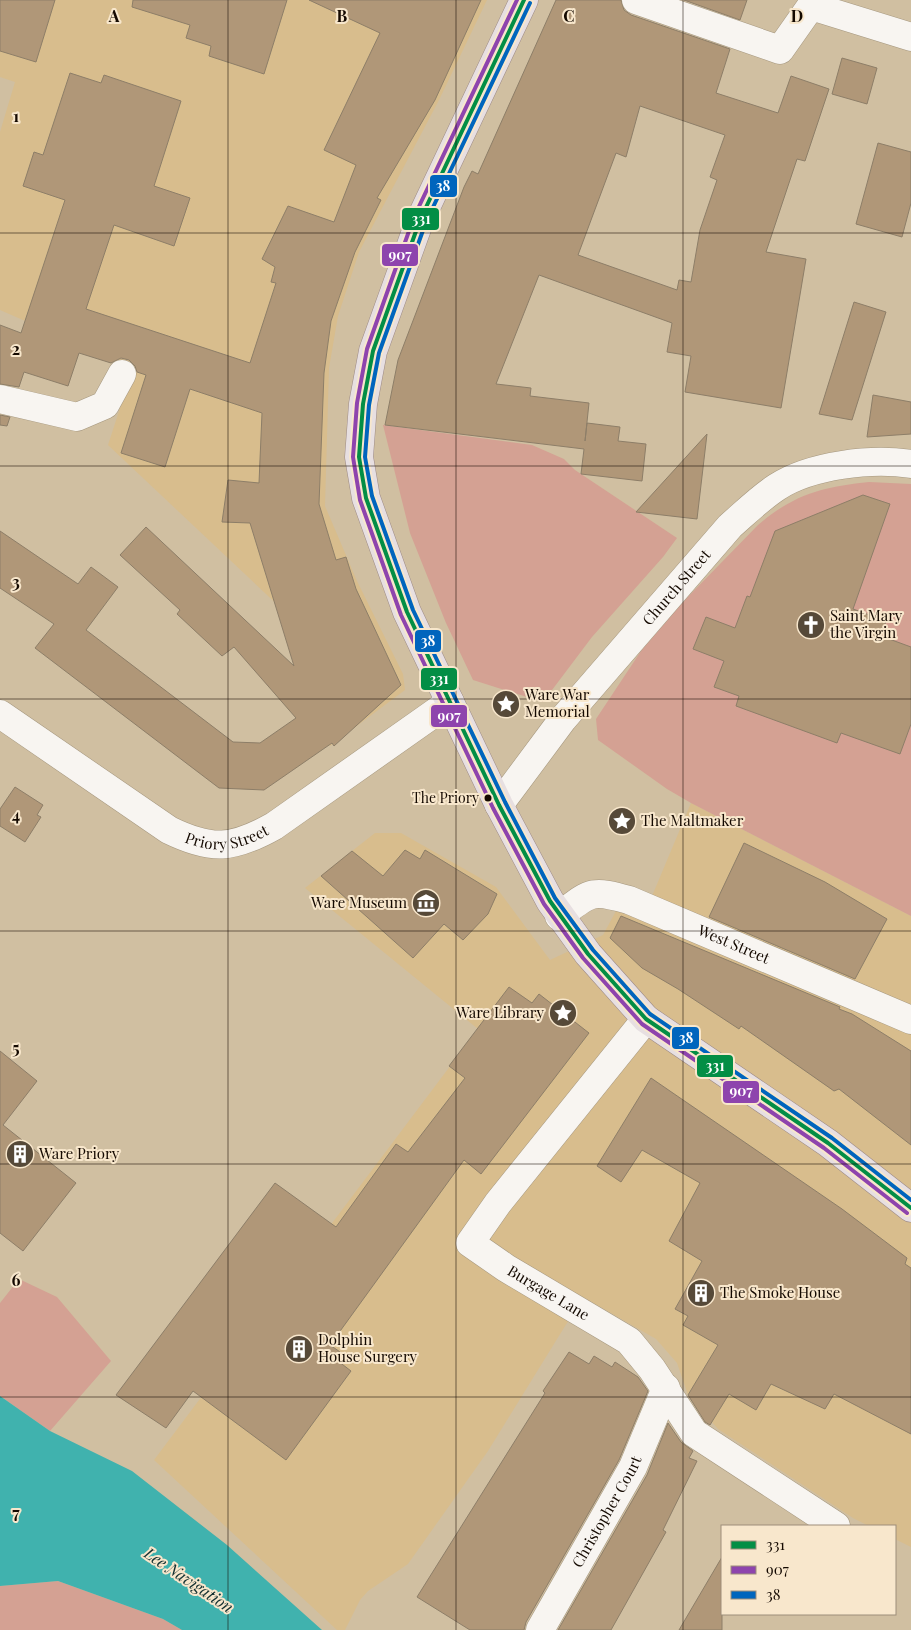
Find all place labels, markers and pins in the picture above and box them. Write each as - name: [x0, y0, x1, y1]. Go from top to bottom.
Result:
- place label: Saint Mary the Virgin: [830, 605, 903, 642]
- church icon: Saint Mary the Virgin: [796, 610, 826, 640]
- place label: Ware War Memorial: [524, 684, 590, 721]
- place icon: Ware War Memorial: [491, 689, 521, 719]
- place label: The Priory: [412, 788, 479, 807]
- marker: The Priory: [483, 793, 493, 803]
- place icon: The Maltmaker: [607, 806, 637, 836]
- place label: The Maltmaker: [641, 810, 744, 830]
- museum icon: Ware Museum: [411, 888, 441, 918]
- place label: Ware Museum: [310, 892, 408, 912]
- place icon: Ware Library: [548, 998, 578, 1028]
- place label: Ware Library: [455, 1002, 544, 1022]
- building icon: Ware Priory: [5, 1139, 35, 1169]
- place label: Ware Priory: [38, 1143, 120, 1163]
- building icon: The Smoke House: [686, 1278, 716, 1308]
- place label: The Smoke House: [720, 1282, 840, 1302]
- place label: Dolphin House Surgery: [318, 1329, 418, 1366]
- building icon: Dolphin House Surgery: [284, 1334, 314, 1364]

